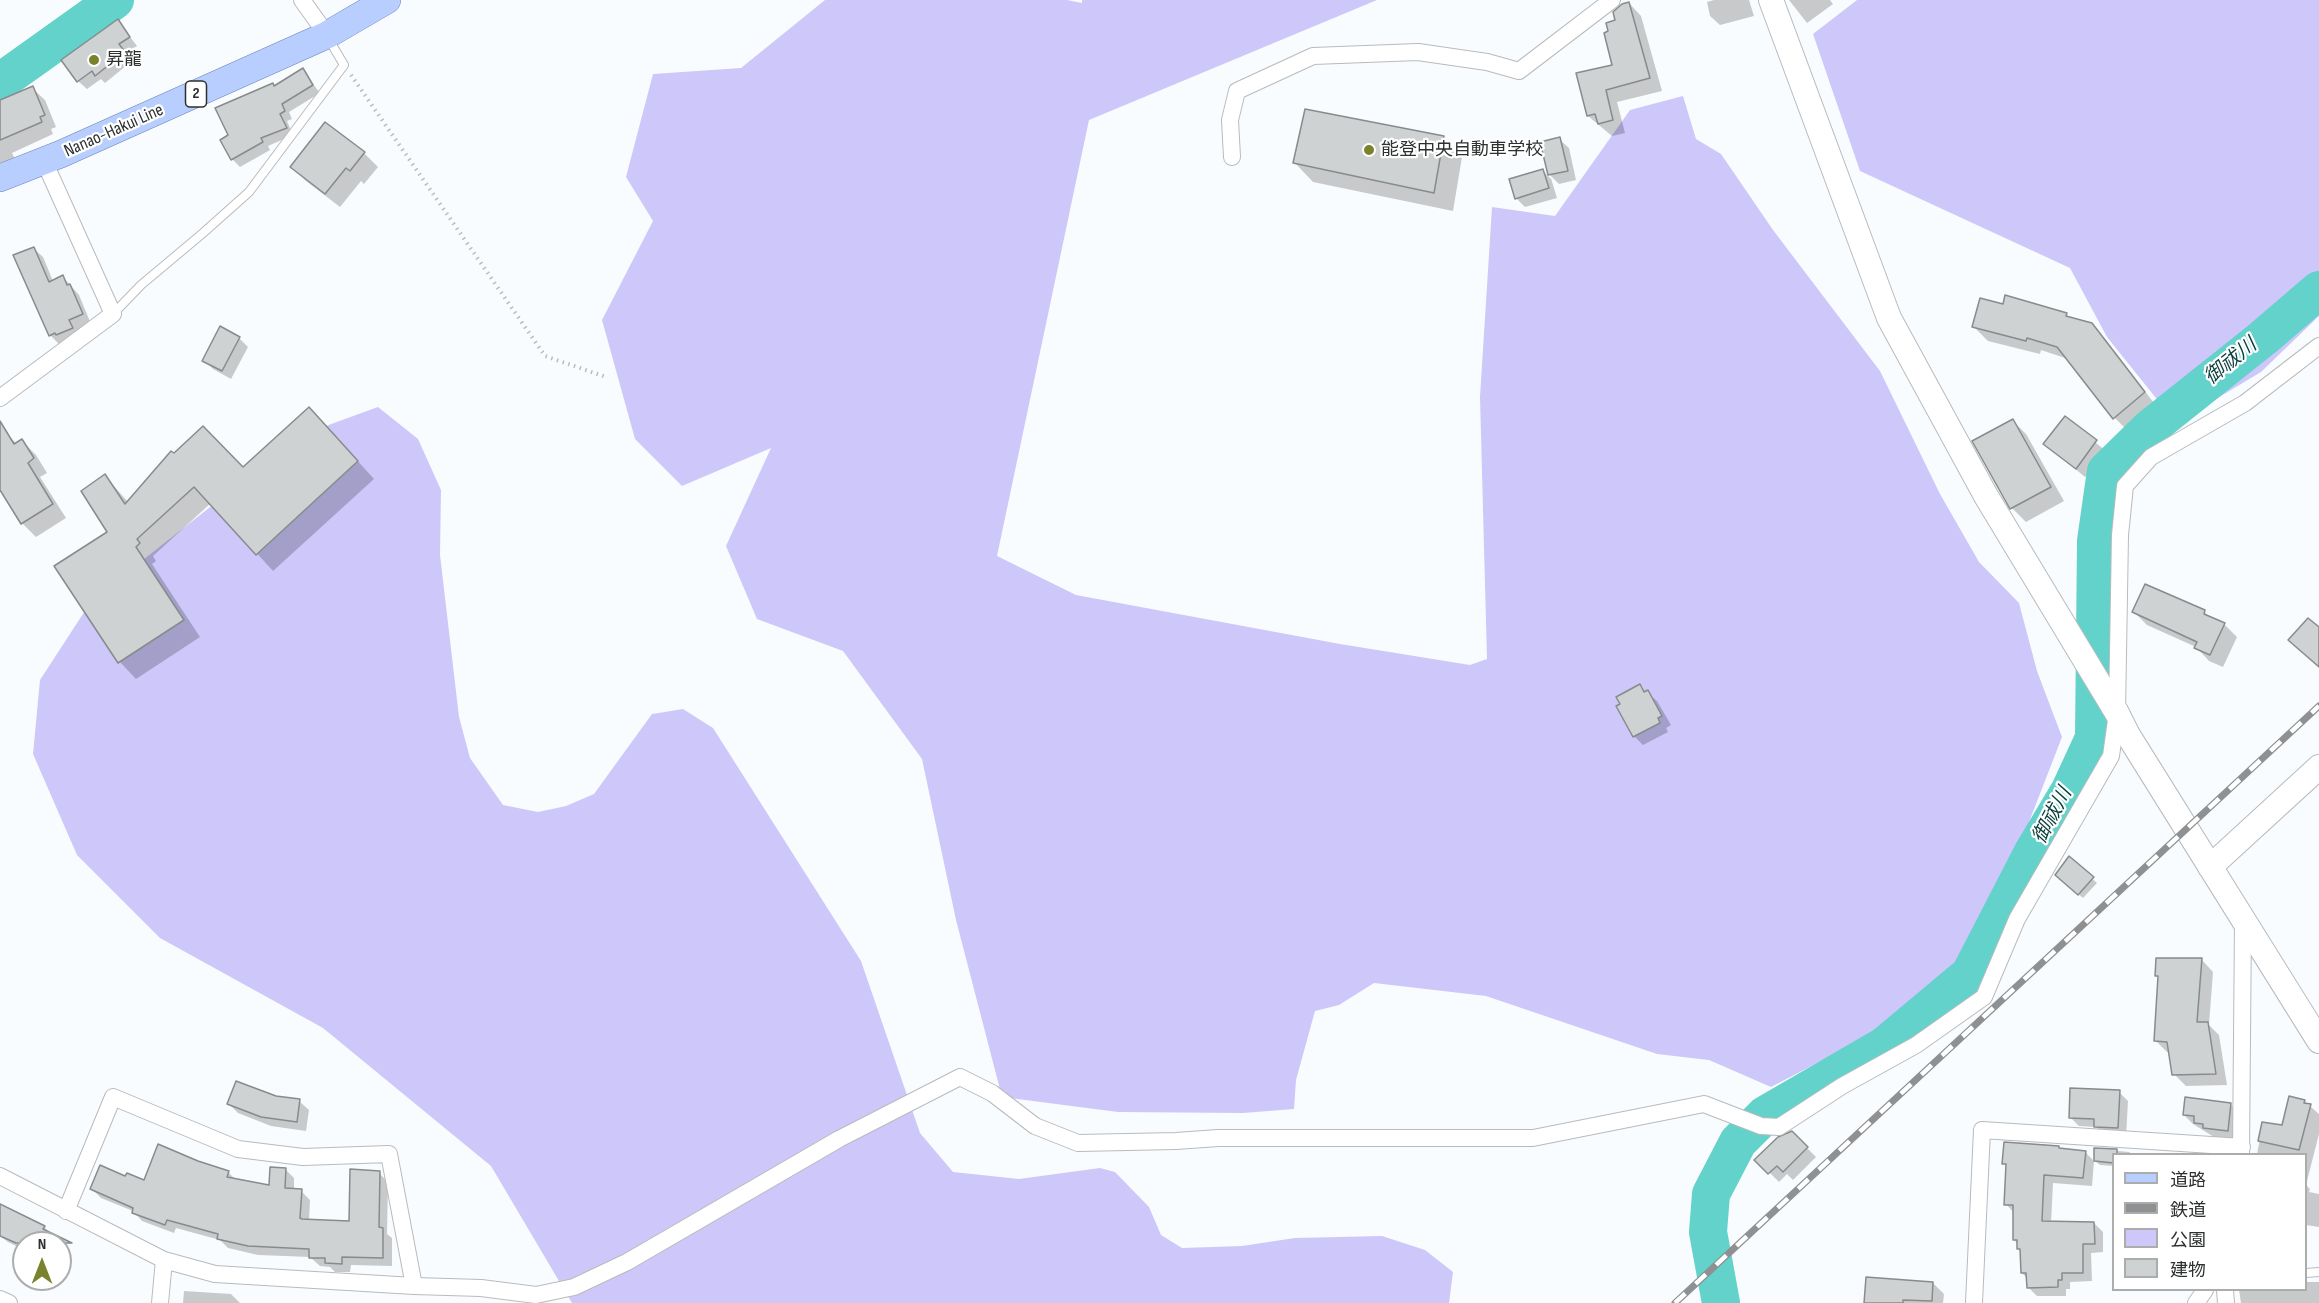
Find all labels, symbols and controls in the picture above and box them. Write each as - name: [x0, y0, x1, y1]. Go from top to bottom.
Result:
- place label: 昇龍: [106, 49, 142, 71]
- marker: 昇龍: [87, 53, 101, 67]
- road number: 2: [186, 81, 206, 107]
- street label: Nanao-Hakui Line: [61, 99, 167, 163]
- place label: 能登中央自動車学校: [1381, 139, 1543, 161]
- marker: 能登中央自動車学校: [1362, 143, 1376, 157]
- water label: 御祓川: [2200, 334, 2262, 390]
- water label: 御祓川: [2028, 784, 2078, 848]
- legend: [2112, 1153, 2307, 1291]
- text: 道路: [2170, 1170, 2206, 1191]
- text: 鉄道: [2170, 1200, 2206, 1221]
- text: 公園: [2170, 1230, 2206, 1251]
- north arrow: [12, 1231, 72, 1291]
- text: N: [38, 1235, 46, 1254]
- text: 建物: [2170, 1260, 2206, 1281]

